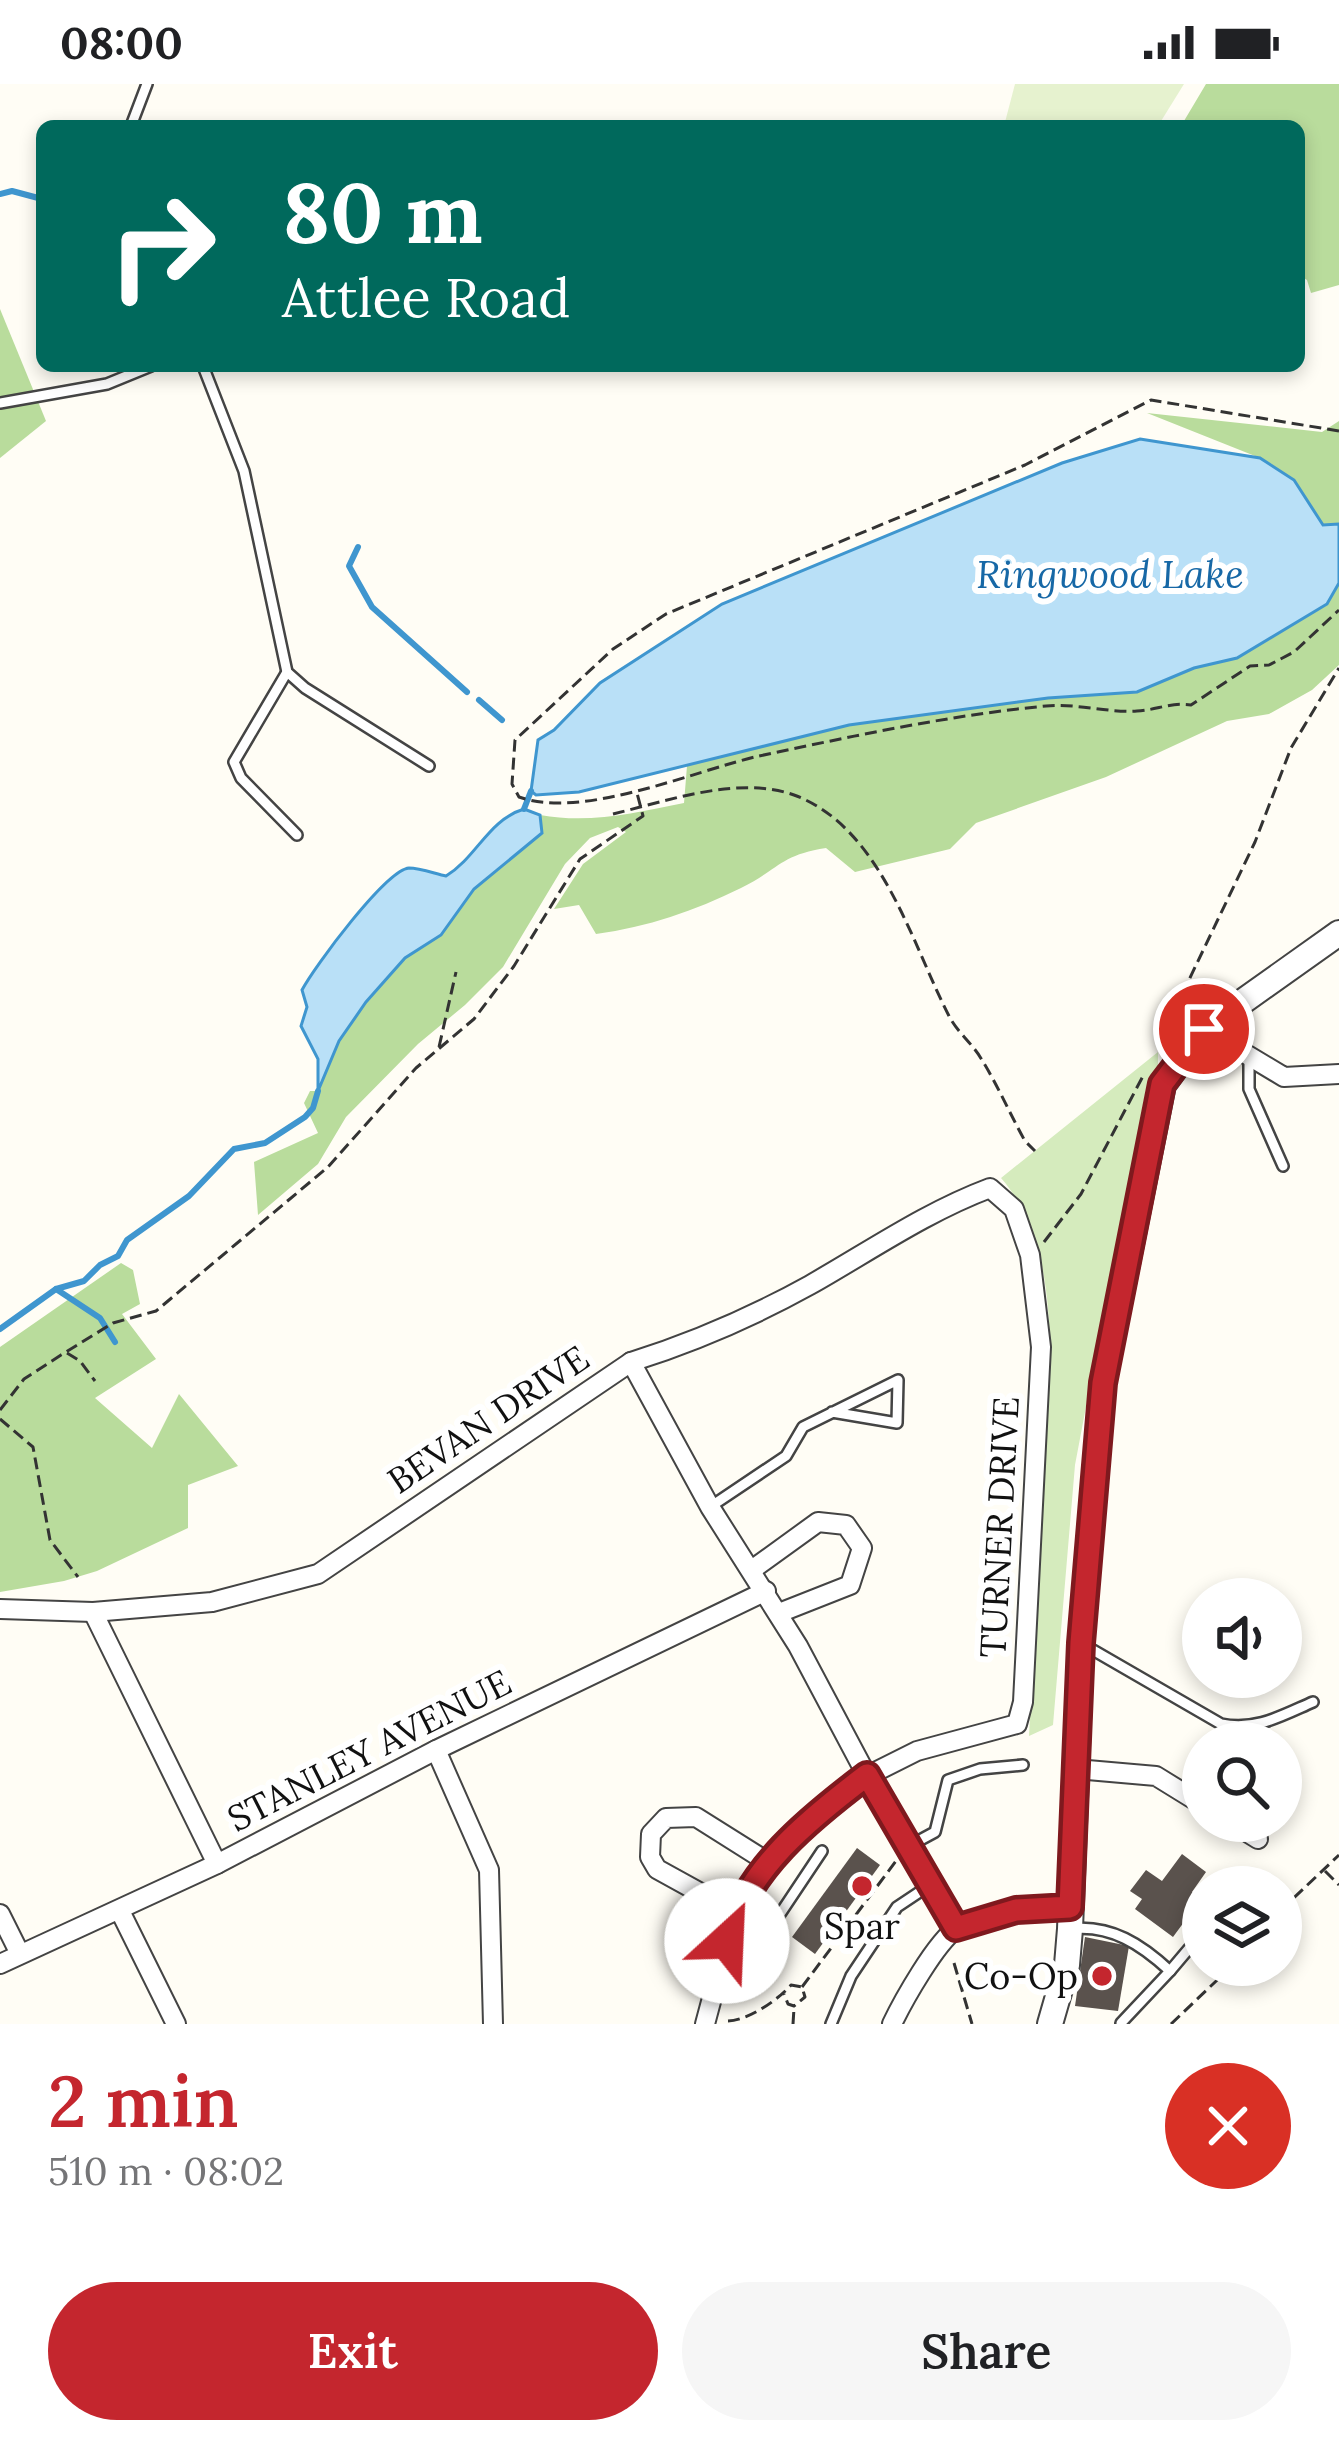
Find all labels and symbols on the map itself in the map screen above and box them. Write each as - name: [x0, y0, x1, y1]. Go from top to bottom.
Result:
- water label: Ringwood Lake: [976, 549, 1244, 599]
- pin: [1153, 978, 1255, 1080]
- street label: BEVAN DRIVE: [379, 1335, 597, 1503]
- street label: TURNER DRIVE: [969, 1395, 1029, 1659]
- street label: STANLEY AVENUE: [220, 1659, 518, 1841]
- marker: Spar: [849, 1873, 875, 1899]
- position arrow: [664, 1878, 790, 2004]
- place label: Spar: [824, 1903, 900, 1949]
- place label: Co-Op: [964, 1953, 1078, 1999]
- marker: Co-Op: [1089, 1963, 1115, 1989]

